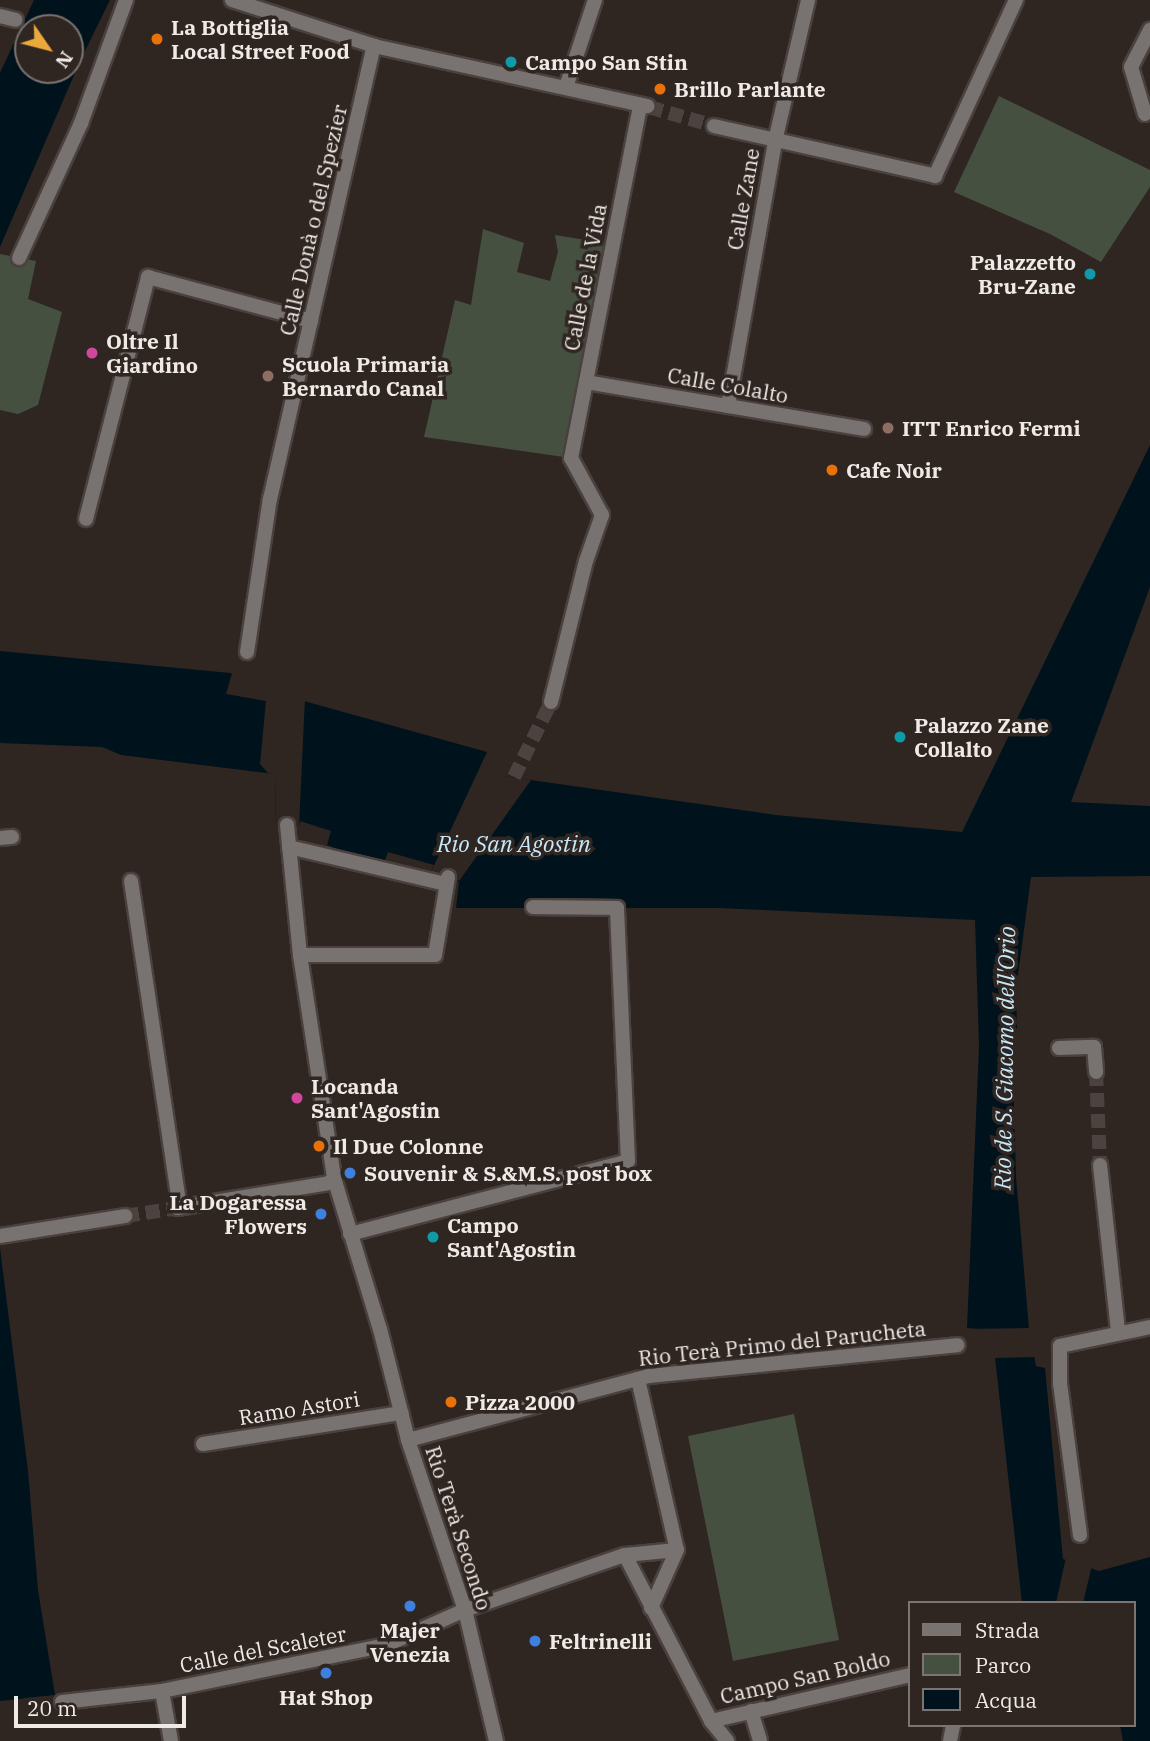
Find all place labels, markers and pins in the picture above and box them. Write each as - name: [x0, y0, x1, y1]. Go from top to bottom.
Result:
- place label: La Bottiglia Local Street Food: [171, 14, 350, 64]
- marker: La Bottiglia Local Street Food: [149, 31, 165, 47]
- place label: Campo San Stin: [525, 49, 688, 75]
- marker: Campo San Stin: [503, 54, 519, 70]
- place label: Brillo Parlante: [674, 76, 826, 102]
- marker: Brillo Parlante: [652, 81, 668, 97]
- place label: Palazzetto Bru-Zane: [970, 249, 1076, 299]
- marker: Palazzetto Bru-Zane: [1082, 266, 1098, 282]
- place label: Oltre Il Giardino: [106, 328, 198, 378]
- marker: Oltre Il Giardino: [84, 345, 100, 361]
- place label: Scuola Primaria Bernardo Canal: [282, 351, 449, 401]
- marker: Scuola Primaria Bernardo Canal: [260, 368, 276, 384]
- place label: ITT Enrico Fermi: [902, 415, 1081, 441]
- marker: ITT Enrico Fermi: [880, 420, 896, 436]
- place label: Cafe Noir: [846, 457, 942, 483]
- marker: Cafe Noir: [824, 462, 840, 478]
- place label: Palazzo Zane Collalto: [914, 712, 1049, 762]
- marker: Palazzo Zane Collalto: [892, 729, 908, 745]
- place label: Locanda Sant'Agostin: [311, 1073, 440, 1123]
- marker: Locanda Sant'Agostin: [289, 1090, 305, 1106]
- place label: Il Due Colonne: [333, 1133, 484, 1159]
- marker: Il Due Colonne: [311, 1138, 327, 1154]
- place label: Souvenir & S.&M.S. post box: [364, 1160, 652, 1186]
- marker: Souvenir & S.&M.S. post box: [342, 1165, 358, 1181]
- place label: La Dogaressa Flowers: [169, 1189, 307, 1239]
- marker: La Dogaressa Flowers: [313, 1206, 329, 1222]
- place label: Campo Sant'Agostin: [447, 1212, 576, 1262]
- marker: Campo Sant'Agostin: [425, 1229, 441, 1245]
- place label: Pizza 2000: [465, 1389, 575, 1415]
- marker: Pizza 2000: [443, 1394, 459, 1410]
- marker: Majer Venezia: [402, 1598, 418, 1614]
- place label: Majer Venezia: [370, 1617, 450, 1667]
- place label: Feltrinelli: [549, 1628, 652, 1654]
- marker: Feltrinelli: [527, 1633, 543, 1649]
- marker: Hat Shop: [318, 1665, 334, 1681]
- place label: Hat Shop: [279, 1684, 373, 1710]

